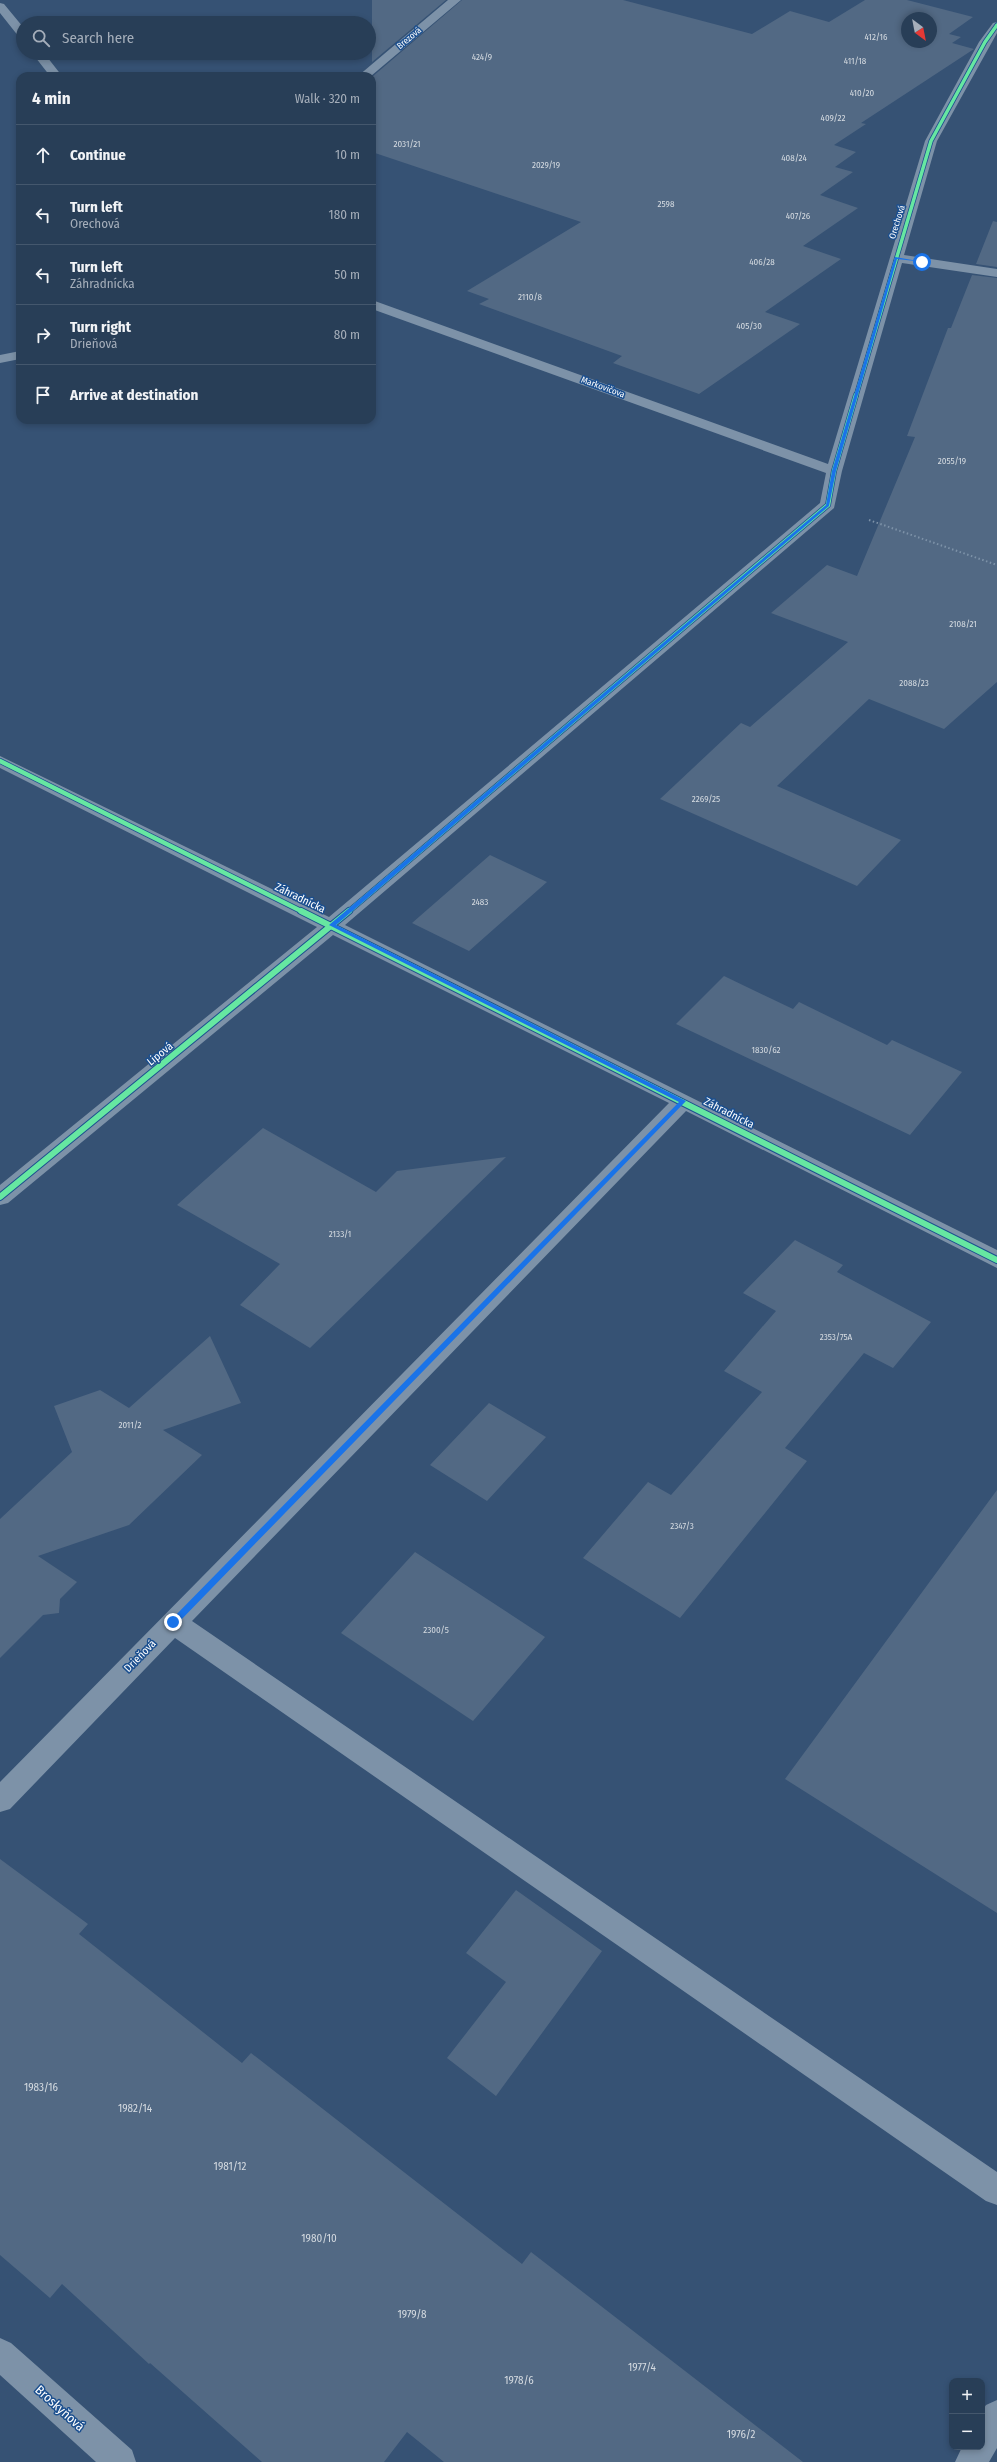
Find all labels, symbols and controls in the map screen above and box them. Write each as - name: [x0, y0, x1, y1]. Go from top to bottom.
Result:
- north arrow: [901, 12, 937, 48]
- search box: [16, 16, 376, 60]
- street label: Brezová: [395, 25, 424, 51]
- icon: search: [30, 27, 52, 49]
- text: Search here: [62, 29, 134, 47]
- house number: 412/16: [865, 32, 888, 42]
- house number: 424/9: [472, 52, 492, 62]
- house number: 411/18: [844, 56, 867, 66]
- text: 4 min: [32, 88, 71, 109]
- house number: 410/20: [850, 88, 875, 98]
- text: Walk · 320 m: [295, 91, 360, 106]
- house number: 409/22: [821, 113, 845, 123]
- house number: 2031/21: [393, 139, 421, 149]
- icon: ahead: [32, 144, 54, 166]
- text: Continue: [70, 146, 126, 164]
- text: 10 m: [335, 147, 360, 162]
- house number: 408/24: [781, 153, 807, 163]
- house number: 2029/19: [532, 160, 560, 170]
- text: Turn left: [70, 198, 123, 216]
- house number: 2598: [658, 199, 675, 209]
- street label: Orechová: [887, 203, 907, 240]
- icon: left: [32, 204, 54, 226]
- text: 180 m: [329, 207, 360, 222]
- house number: 407/26: [786, 211, 811, 221]
- text: Orechová: [70, 216, 120, 231]
- route start: [913, 253, 931, 271]
- house number: 406/28: [749, 257, 775, 267]
- text: Turn left: [70, 258, 123, 276]
- icon: left: [32, 264, 54, 286]
- text: 50 m: [334, 267, 360, 282]
- text: Záhradnícka: [70, 276, 135, 291]
- house number: 2110/8: [518, 292, 542, 302]
- text: Turn right: [70, 318, 131, 336]
- house number: 405/30: [736, 321, 762, 331]
- icon: right: [32, 324, 54, 346]
- text: 80 m: [334, 327, 360, 342]
- text: Drieňová: [70, 336, 117, 351]
- street label: Markovičova: [580, 374, 627, 400]
- icon: arrive: [32, 384, 54, 406]
- text: Arrive at destination: [70, 386, 198, 404]
- house number: 2055/19: [938, 456, 966, 466]
- house number: 2108/21: [949, 619, 977, 629]
- house number: 2088/23: [899, 678, 929, 688]
- house number: 2269/25: [692, 794, 720, 804]
- street label: Záhradnícka: [273, 880, 327, 916]
- house number: 2483: [472, 897, 488, 907]
- street label: Lipová: [144, 1040, 176, 1068]
- house number: 1830/62: [751, 1045, 781, 1055]
- street label: Záhradnícka: [702, 1095, 756, 1131]
- house number: 2133/1: [329, 1229, 351, 1239]
- house number: 2353/75A: [820, 1332, 853, 1342]
- house number: 2011/2: [118, 1420, 142, 1430]
- house number: 2347/3: [670, 1521, 694, 1531]
- route end: [164, 1613, 182, 1631]
- house number: 2300/5: [423, 1625, 449, 1635]
- street label: Drieňová: [121, 1637, 159, 1675]
- house number: 1983/16: [24, 2081, 59, 2094]
- house number: 1982/14: [118, 2102, 153, 2115]
- house number: 1981/12: [214, 2160, 247, 2173]
- house number: 1980/10: [301, 2232, 337, 2245]
- house number: 1979/8: [397, 2308, 427, 2321]
- house number: 1977/4: [628, 2361, 657, 2374]
- house number: 1978/6: [504, 2374, 534, 2387]
- map controls: [949, 2378, 985, 2450]
- button: +: [949, 2378, 985, 2414]
- street label: Broskyňová: [32, 2382, 88, 2434]
- button: −: [949, 2414, 985, 2450]
- house number: 1976/2: [727, 2428, 755, 2441]

